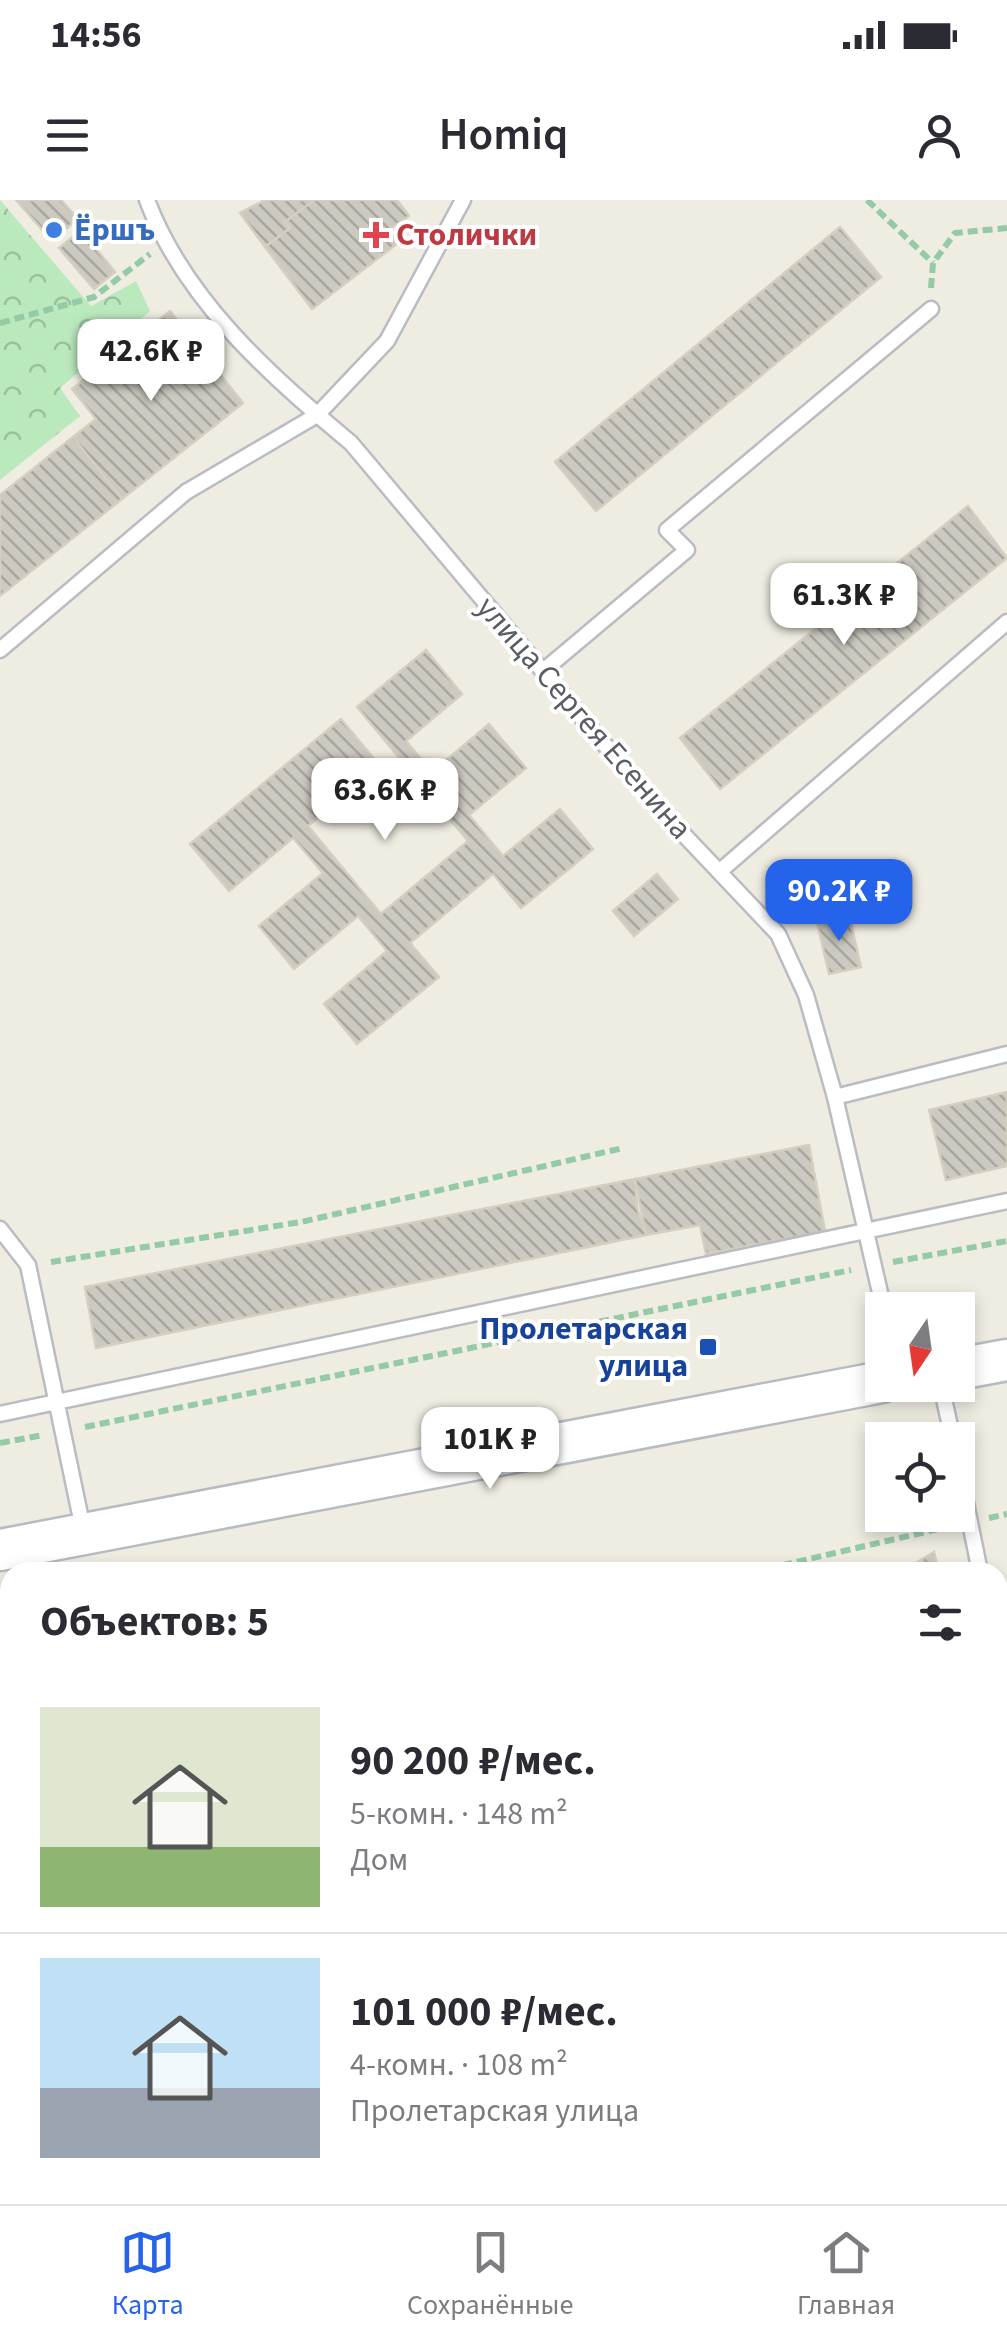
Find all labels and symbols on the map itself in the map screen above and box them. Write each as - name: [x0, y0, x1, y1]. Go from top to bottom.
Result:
- place label: Ёршъ: [74, 207, 156, 253]
- place label: Столички: [396, 212, 537, 258]
- marker: Ёршъ: [43, 219, 65, 241]
- marker: Столички: [365, 224, 387, 246]
- pin: 42.6K ₽: [59, 319, 243, 404]
- pin: 61.3K ₽: [752, 563, 936, 648]
- street label: улица Сергея Есенина: [465, 586, 703, 850]
- pin: 63.6K ₽: [293, 758, 477, 843]
- pin: 90.2K ₽: [747, 859, 931, 944]
- north arrow: [865, 1292, 975, 1402]
- place label: Пролетарская улица: [479, 1306, 688, 1389]
- marker: Пролетарская улица: [697, 1336, 719, 1358]
- pin: 101K ₽: [409, 1407, 571, 1492]

